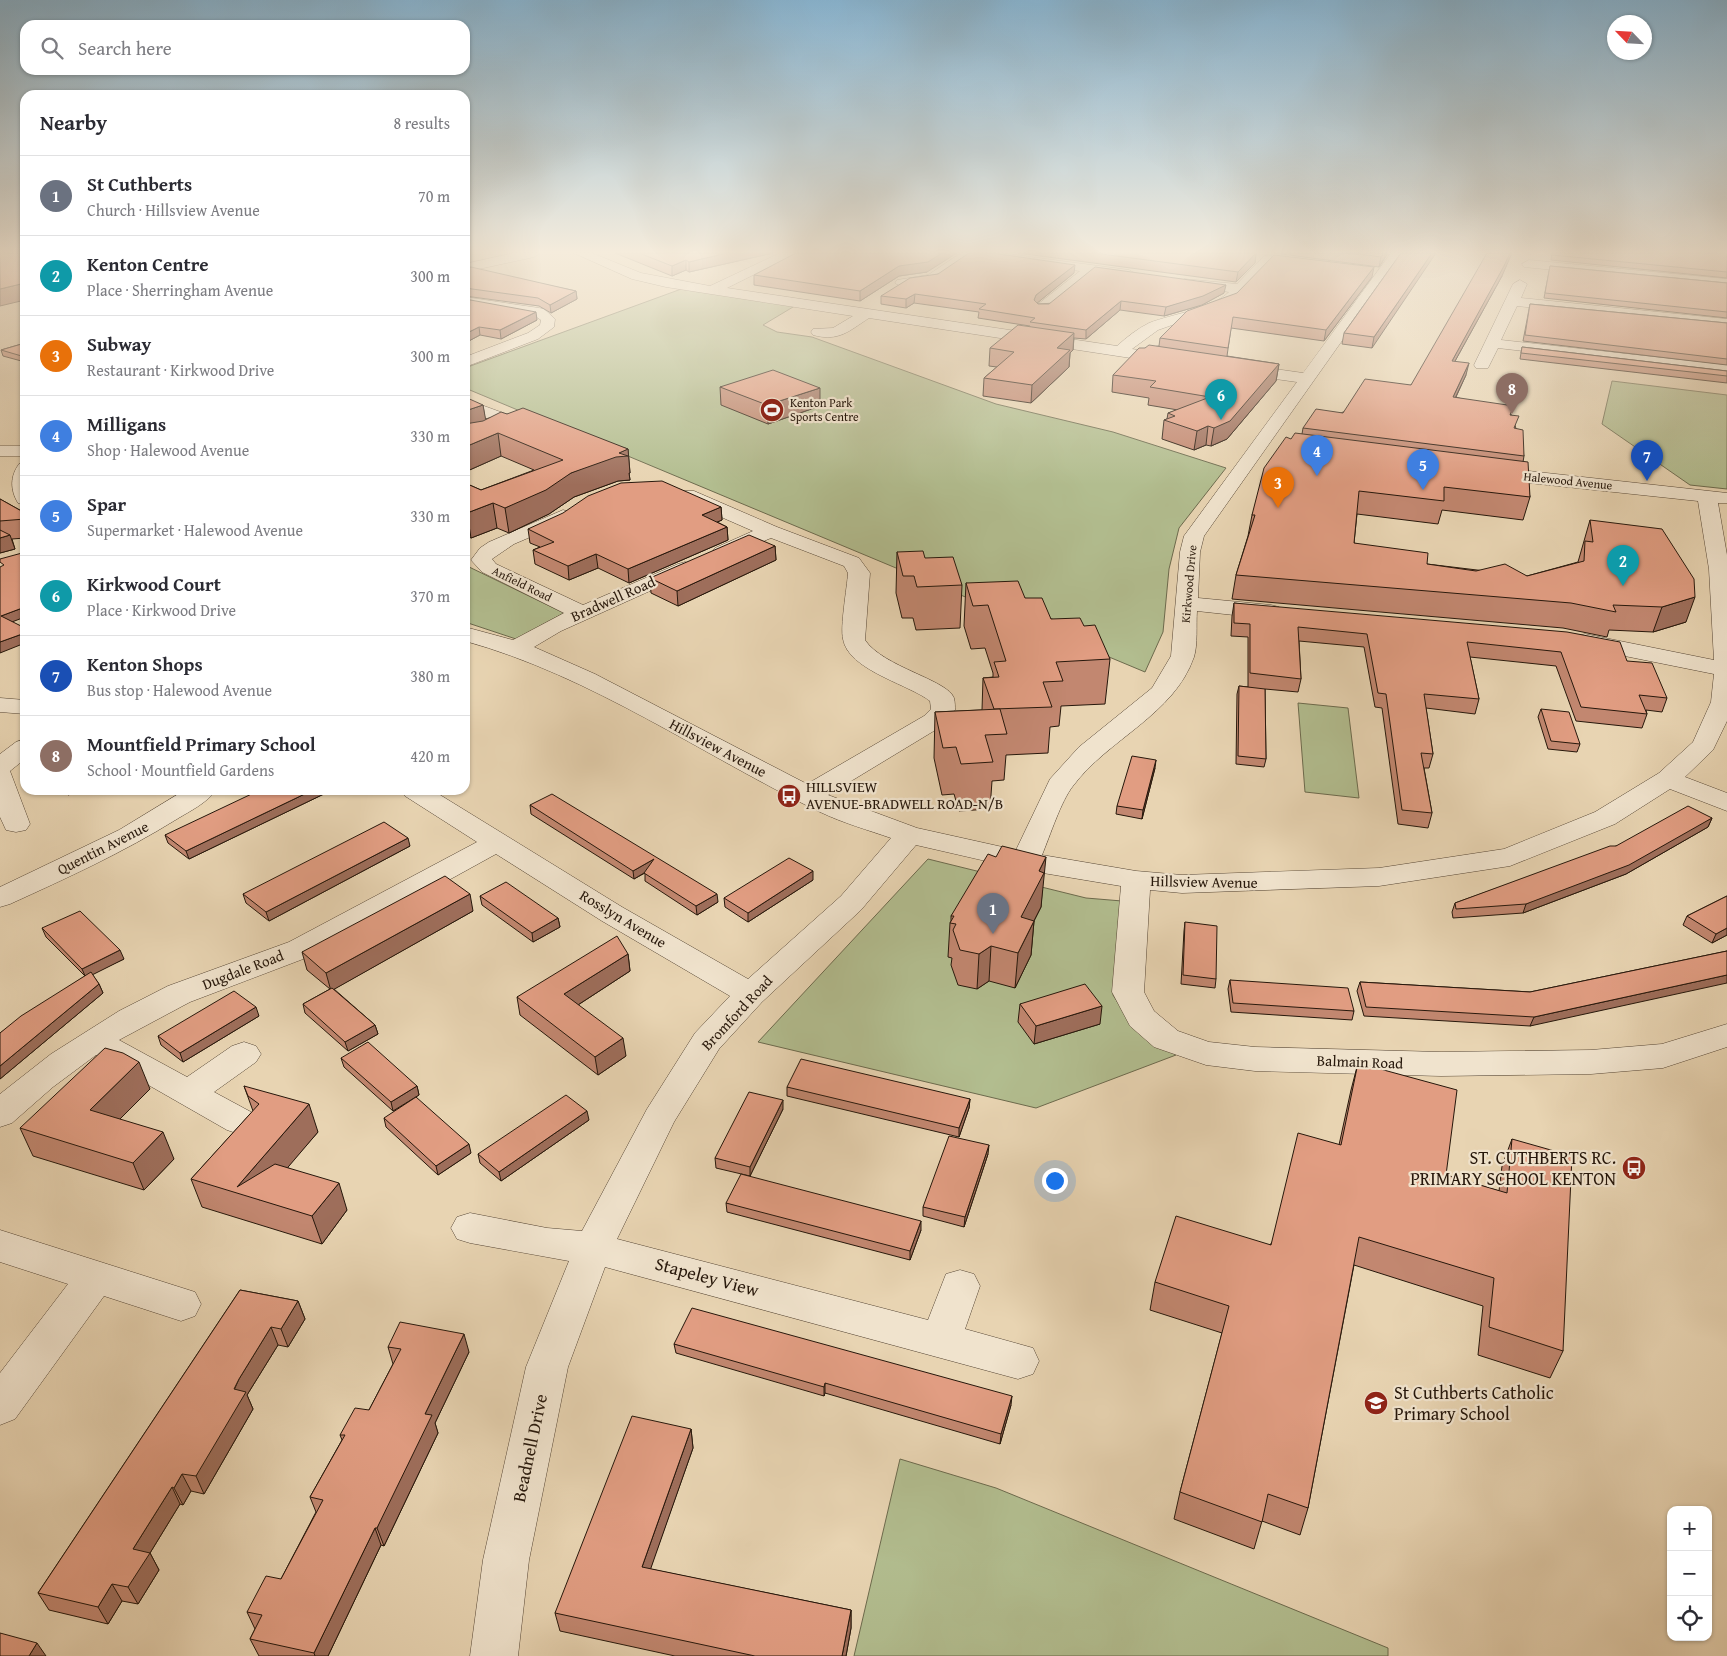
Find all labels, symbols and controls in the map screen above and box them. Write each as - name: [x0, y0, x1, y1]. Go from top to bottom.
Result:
- north arrow: [1607, 15, 1652, 60]
- search box: [20, 20, 470, 75]
- icon: search: [38, 34, 66, 62]
- text: Search here: [78, 34, 172, 62]
- text: Nearby: [40, 107, 107, 138]
- text: 8 results: [393, 111, 450, 135]
- text: St Cuthberts: [87, 170, 192, 198]
- text: 1: [52, 184, 60, 208]
- text: 70 m: [418, 184, 450, 208]
- text: Church · Hillsview Avenue: [87, 198, 260, 222]
- text: Kenton Centre: [87, 250, 209, 278]
- text: 2: [52, 264, 60, 288]
- text: 300 m: [410, 264, 450, 288]
- text: Place · Sherringham Avenue: [87, 278, 273, 302]
- text: Subway: [87, 330, 151, 358]
- text: 3: [52, 344, 60, 368]
- text: 300 m: [410, 344, 450, 368]
- text: Restaurant · Kirkwood Drive: [87, 358, 274, 382]
- pin: 8: [1496, 373, 1528, 414]
- pin: 6: [1205, 379, 1237, 420]
- place label: Kenton Park Sports Centre: [790, 394, 859, 425]
- sports icon: Kenton Park Sports Centre: [759, 397, 785, 423]
- text: Milligans: [87, 410, 166, 438]
- text: 4: [52, 424, 60, 448]
- text: 330 m: [410, 424, 450, 448]
- pin: 4: [1301, 435, 1333, 476]
- text: Shop · Halewood Avenue: [87, 438, 249, 462]
- pin: 7: [1631, 440, 1663, 481]
- pin: 5: [1407, 449, 1439, 490]
- pin: 3: [1262, 467, 1294, 508]
- street label: Halewood Avenue: [1523, 467, 1614, 494]
- text: Spar: [87, 490, 126, 518]
- text: 5: [52, 504, 60, 528]
- text: 330 m: [410, 504, 450, 528]
- text: Supermarket · Halewood Avenue: [87, 518, 303, 542]
- street label: Kirkwood Drive: [1177, 544, 1200, 624]
- pin: 2: [1607, 545, 1639, 586]
- street label: Anfield Road: [490, 562, 555, 606]
- text: Kirkwood Court: [87, 570, 221, 598]
- street label: Bradwell Road: [567, 571, 658, 626]
- text: 6: [52, 584, 60, 608]
- text: 370 m: [410, 584, 450, 608]
- text: Place · Kirkwood Drive: [87, 598, 236, 622]
- text: Kenton Shops: [87, 650, 203, 678]
- text: 7: [52, 664, 60, 688]
- text: 380 m: [410, 664, 450, 688]
- text: Bus stop · Halewood Avenue: [87, 678, 272, 702]
- street label: Hillsview Avenue: [666, 713, 771, 782]
- text: Mountfield Primary School: [87, 730, 316, 758]
- text: 8: [52, 744, 60, 768]
- text: 420 m: [410, 744, 450, 768]
- text: School · Mountfield Gardens: [87, 758, 274, 782]
- place label: HILLSVIEW AVENUE-BRADWELL ROAD-N/B: [806, 776, 1003, 814]
- bus stop icon: HILLSVIEW AVENUE-BRADWELL ROAD-N/B: [776, 783, 802, 809]
- street label: Quentin Avenue: [53, 815, 152, 880]
- street label: Hillsview Avenue: [1150, 870, 1258, 893]
- street label: Rosslyn Avenue: [576, 884, 671, 953]
- pin: 1: [977, 893, 1009, 934]
- street label: Dugdale Road: [199, 944, 287, 995]
- street label: Bromford Road: [696, 971, 777, 1055]
- street label: Balmain Road: [1316, 1049, 1404, 1074]
- place label: ST. CUTHBERTS RC. PRIMARY SCHOOL KENTON: [1410, 1144, 1616, 1192]
- bus stop icon: ST. CUTHBERTS RC. PRIMARY SCHOOL KENTON: [1621, 1155, 1647, 1181]
- your location: [1042, 1168, 1068, 1194]
- street label: Stapeley View: [652, 1250, 762, 1303]
- place label: St Cuthberts Catholic Primary School: [1394, 1379, 1554, 1427]
- school or university icon: St Cuthberts Catholic Primary School: [1363, 1390, 1389, 1416]
- street label: Beadnell Drive: [505, 1391, 554, 1504]
- map controls: [1667, 1506, 1712, 1641]
- button: +: [1667, 1506, 1712, 1551]
- button: −: [1667, 1551, 1712, 1596]
- button: locate: [1667, 1596, 1712, 1641]

